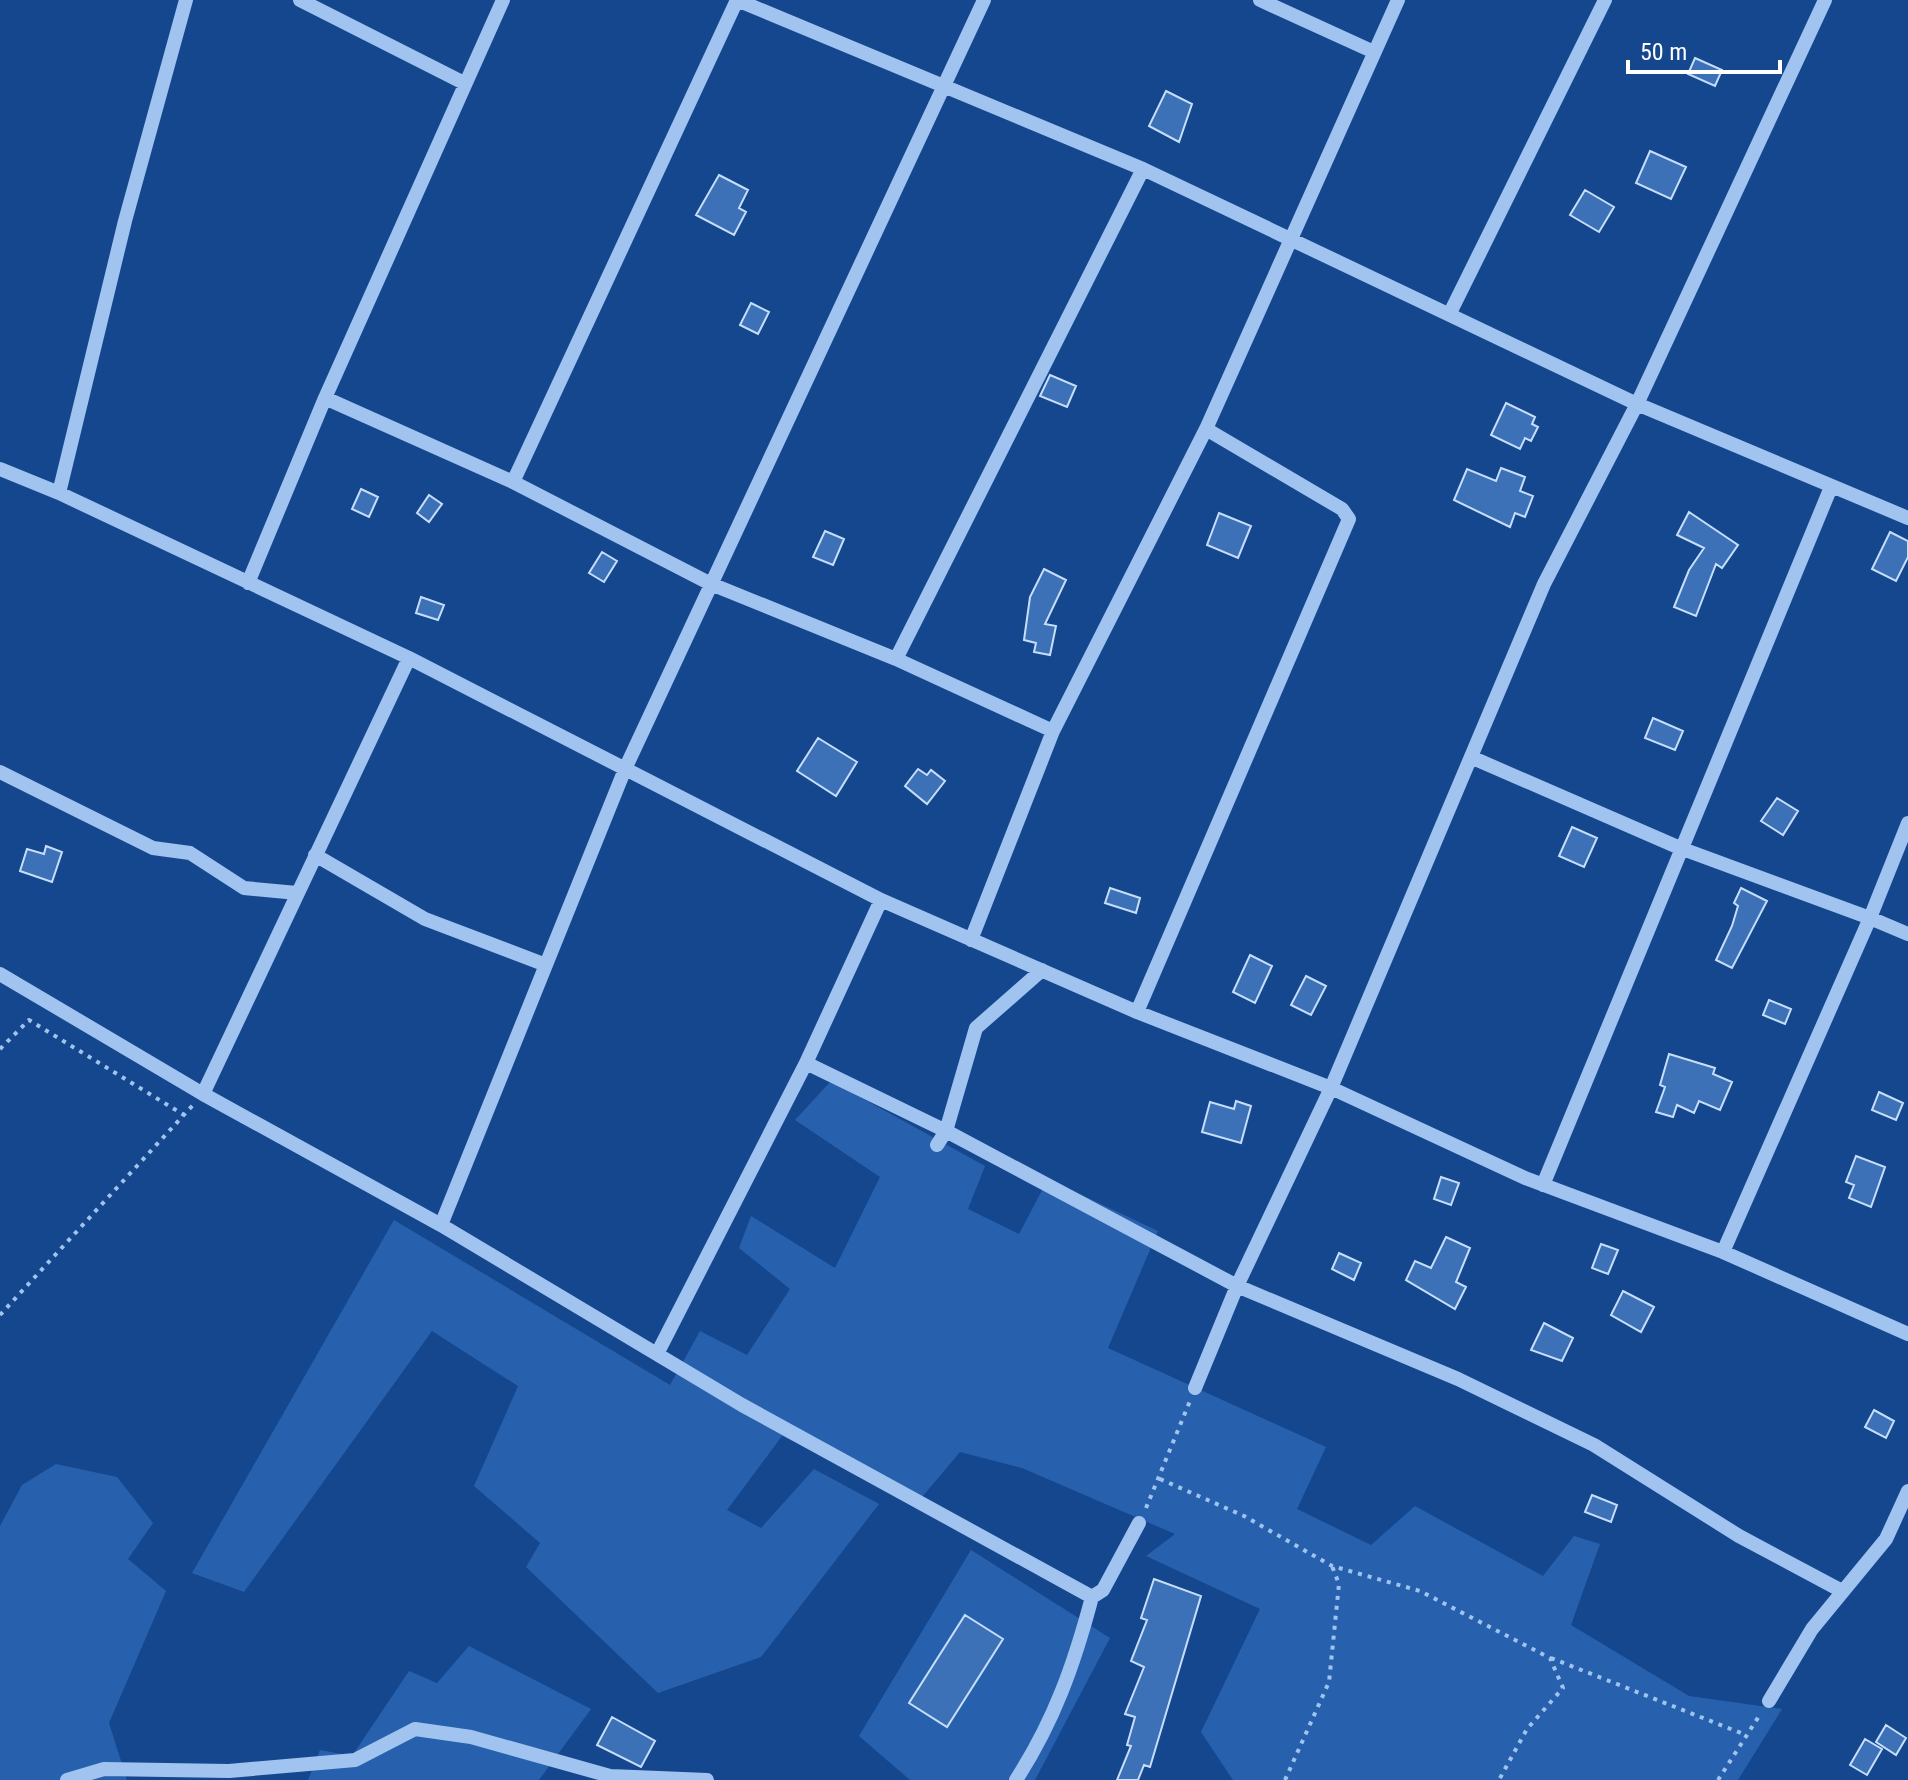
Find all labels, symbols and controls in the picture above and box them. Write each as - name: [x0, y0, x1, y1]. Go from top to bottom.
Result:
- scale bar: [1628, 24, 1780, 74]
- text: 50 m: [1640, 38, 1687, 66]

